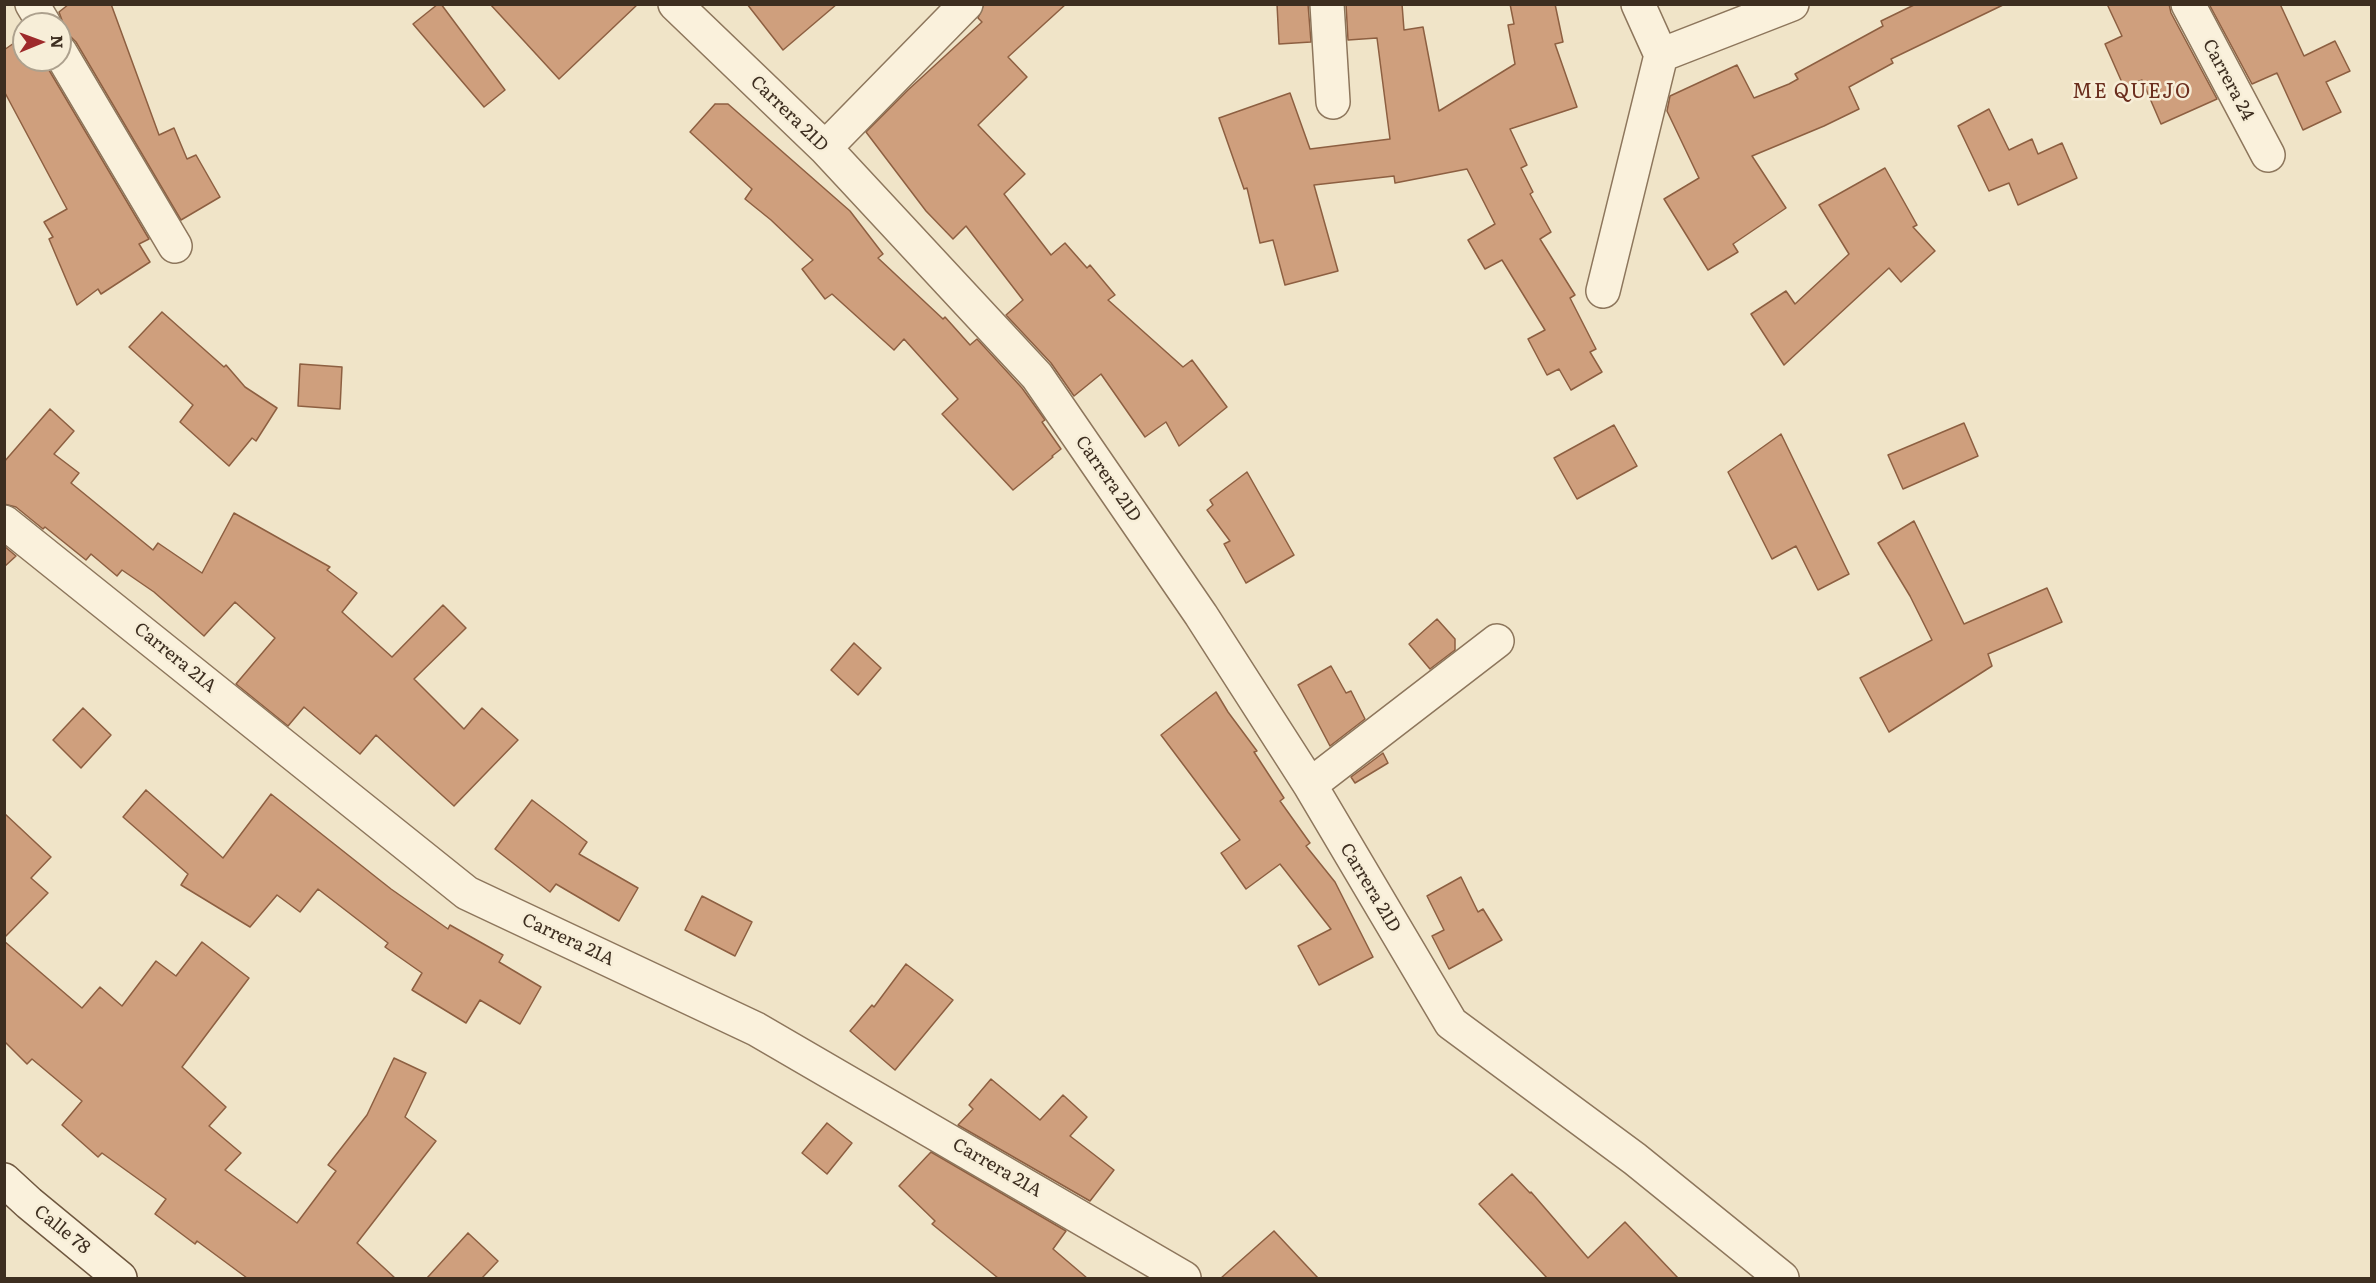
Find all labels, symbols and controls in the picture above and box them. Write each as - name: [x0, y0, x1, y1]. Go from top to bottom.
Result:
- north arrow: [12, 12, 72, 72]
- text: N: [46, 35, 70, 49]
- street label: Carrera 24: [2198, 36, 2258, 124]
- street label: Carrera 21D: [746, 72, 832, 156]
- district label: ME QUEJO: [2072, 80, 2192, 104]
- street label: Carrera 21D: [1070, 432, 1146, 526]
- street label: Carrera 21A: [130, 618, 220, 698]
- street label: Carrera 21D: [1335, 840, 1405, 936]
- street label: Carrera 21A: [518, 909, 618, 971]
- street label: Carrera 21A: [949, 1134, 1045, 1202]
- street label: Calle 78: [30, 1201, 94, 1259]

